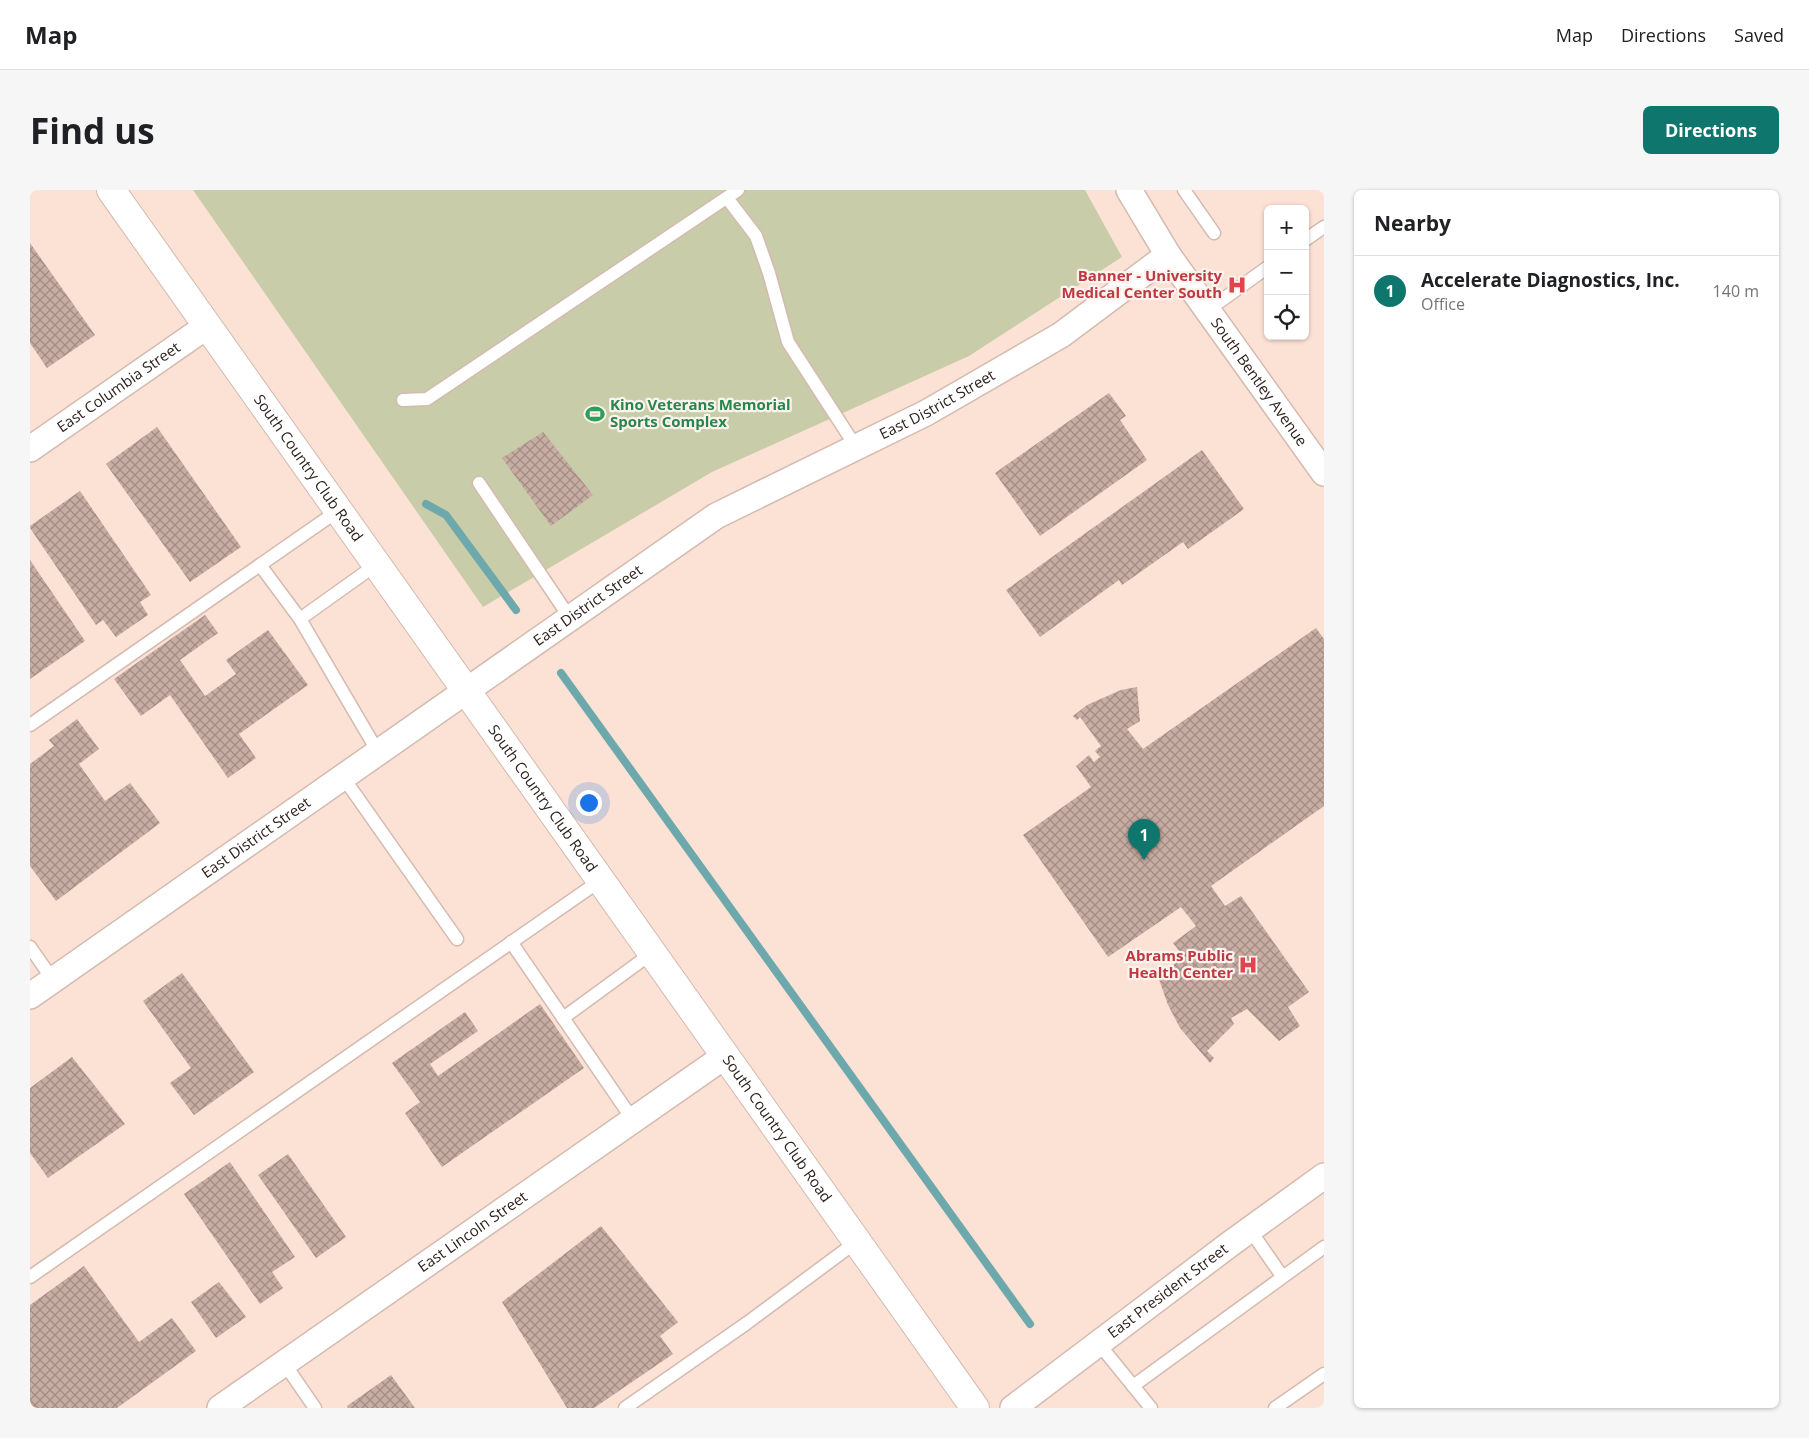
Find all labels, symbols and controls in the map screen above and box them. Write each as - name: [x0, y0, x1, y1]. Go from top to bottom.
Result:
- text: Map: [25, 18, 77, 51]
- text: Map: [1556, 23, 1593, 47]
- text: Directions: [1621, 23, 1706, 47]
- text: Saved: [1734, 23, 1784, 47]
- button: Directions: [1643, 106, 1779, 154]
- text: Find us: [30, 107, 155, 154]
- map controls: [1264, 205, 1309, 340]
- button: +: [1264, 205, 1309, 250]
- text: Nearby: [1374, 209, 1451, 237]
- button: −: [1264, 250, 1309, 295]
- place label: Banner - University Medical Center South: [1062, 265, 1222, 302]
- text: Accelerate Diagnostics, Inc.: [1421, 267, 1680, 293]
- hospital icon: Banner - University Medical Center South: [1226, 274, 1248, 296]
- text: 1: [1385, 280, 1395, 302]
- text: 140 m: [1713, 280, 1759, 302]
- text: Office: [1421, 293, 1465, 315]
- button: locate: [1264, 295, 1309, 340]
- street label: South Bentley Avenue: [1207, 313, 1313, 450]
- street label: East Columbia Street: [53, 337, 184, 436]
- street label: East District Street: [876, 364, 998, 443]
- street label: South Country Club Road: [250, 390, 368, 545]
- place label: Kino Veterans Memorial Sports Complex: [610, 394, 791, 431]
- sports icon: Kino Veterans Memorial Sports Complex: [584, 403, 606, 425]
- street label: East District Street: [529, 560, 646, 650]
- street label: South Country Club Road: [484, 720, 603, 875]
- your location: [576, 790, 602, 816]
- street label: East District Street: [197, 792, 314, 882]
- pin: 1: [1128, 819, 1160, 860]
- place label: Abrams Public Health Center: [1126, 945, 1233, 982]
- hospital icon: Abrams Public Health Center: [1237, 954, 1259, 976]
- street label: South Country Club Road: [719, 1051, 837, 1206]
- street label: East Lincoln Street: [413, 1186, 531, 1276]
- street label: East President Street: [1103, 1238, 1231, 1342]

